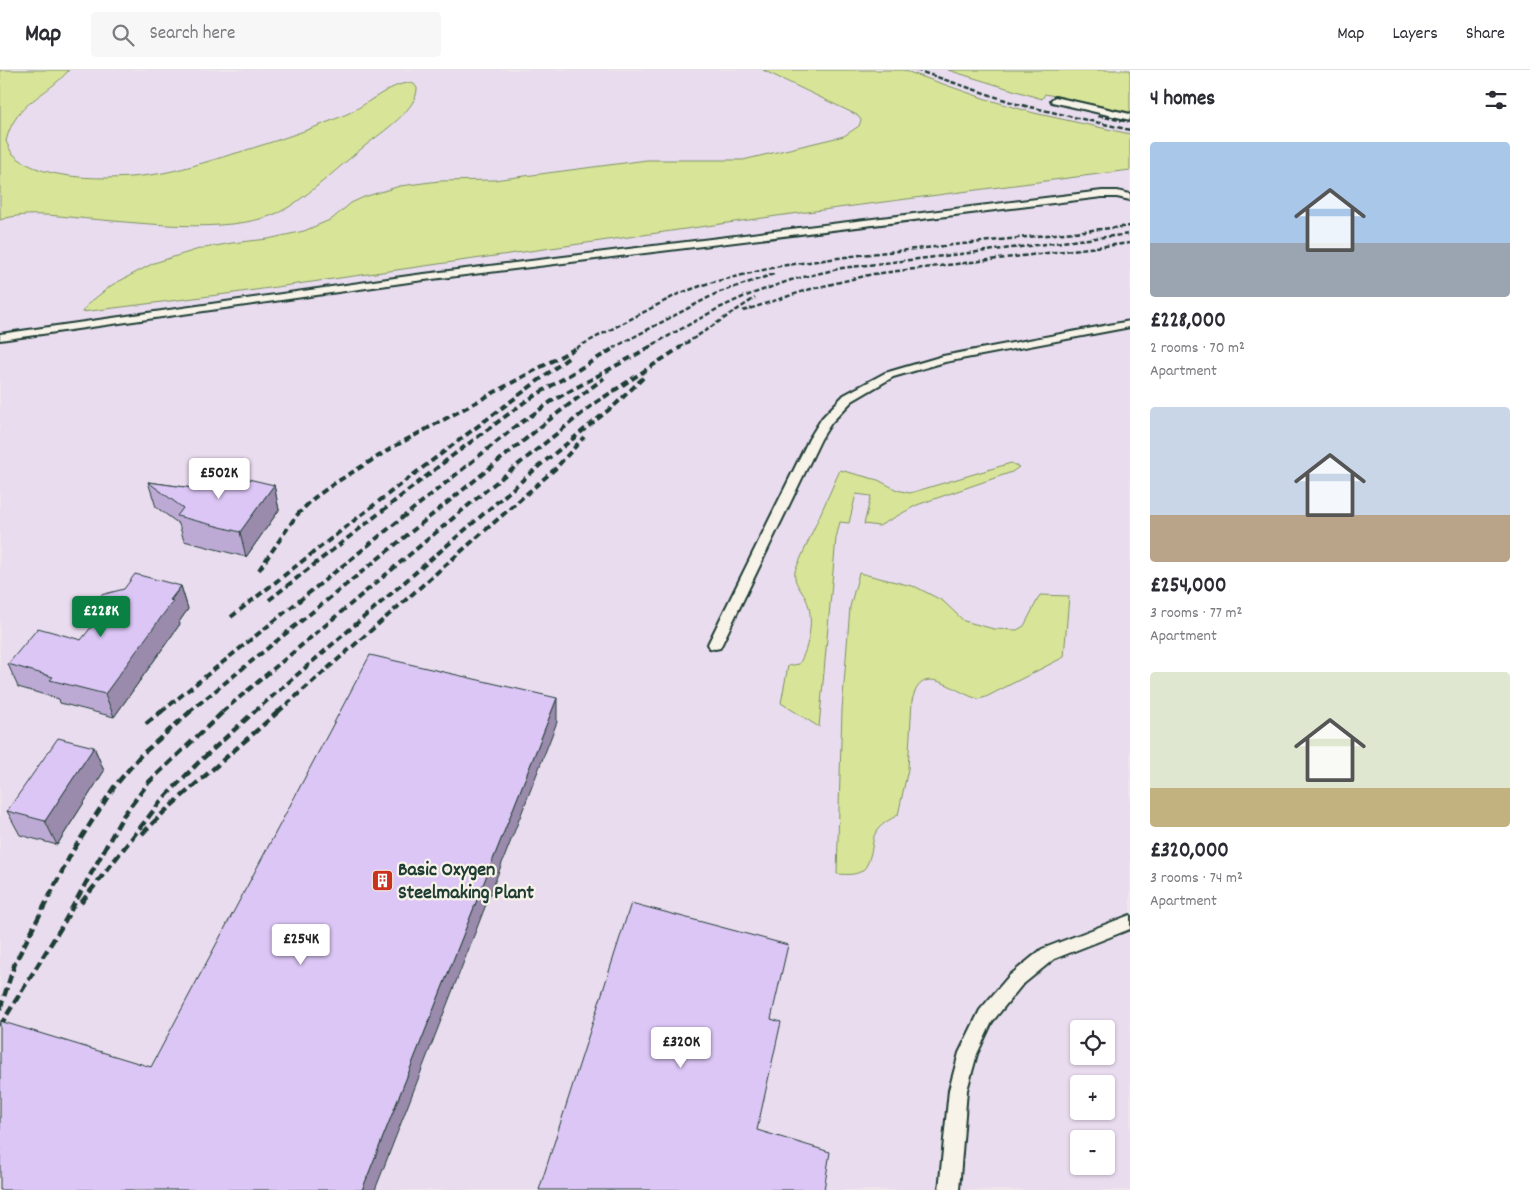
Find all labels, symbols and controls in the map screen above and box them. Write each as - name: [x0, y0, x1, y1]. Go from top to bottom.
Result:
- search box: [91, 12, 441, 57]
- text: Map: [25, 18, 61, 52]
- icon: search: [109, 21, 137, 49]
- text: Search here: [149, 21, 235, 48]
- text: Map: [1337, 22, 1364, 47]
- text: Layers: [1392, 22, 1438, 47]
- text: Share: [1466, 22, 1505, 47]
- text: 4 homes: [1150, 85, 1215, 115]
- icon: filters: [1482, 86, 1510, 114]
- icon: home: [1285, 175, 1375, 265]
- text: £228,000: [1150, 307, 1226, 337]
- text: 2 rooms · 70 m²: [1150, 337, 1245, 360]
- text: Apartment: [1150, 360, 1217, 383]
- icon: home: [1285, 440, 1375, 530]
- pin: £502K: [184, 458, 254, 500]
- text: £502K: [200, 462, 238, 485]
- text: £254,000: [1150, 572, 1226, 602]
- pin: £228K: [66, 596, 136, 638]
- text: £228K: [83, 600, 119, 623]
- text: 3 rooms · 77 m²: [1150, 602, 1242, 625]
- text: Apartment: [1150, 625, 1217, 648]
- icon: home: [1285, 705, 1375, 795]
- text: £320,000: [1150, 837, 1229, 867]
- place label: Basic Oxygen Steelmaking Plant: [398, 857, 535, 908]
- text: 3 rooms · 74 m²: [1150, 867, 1243, 890]
- building icon: Basic Oxygen Steelmaking Plant: [370, 868, 394, 892]
- text: Apartment: [1150, 890, 1217, 913]
- pin: £254K: [266, 924, 336, 966]
- text: £254K: [283, 928, 319, 951]
- map controls: [1070, 1020, 1115, 1175]
- button: locate: [1070, 1020, 1115, 1065]
- pin: £320K: [646, 1026, 716, 1069]
- text: £320K: [662, 1031, 700, 1054]
- button: +: [1070, 1075, 1115, 1120]
- button: −: [1070, 1130, 1115, 1175]

